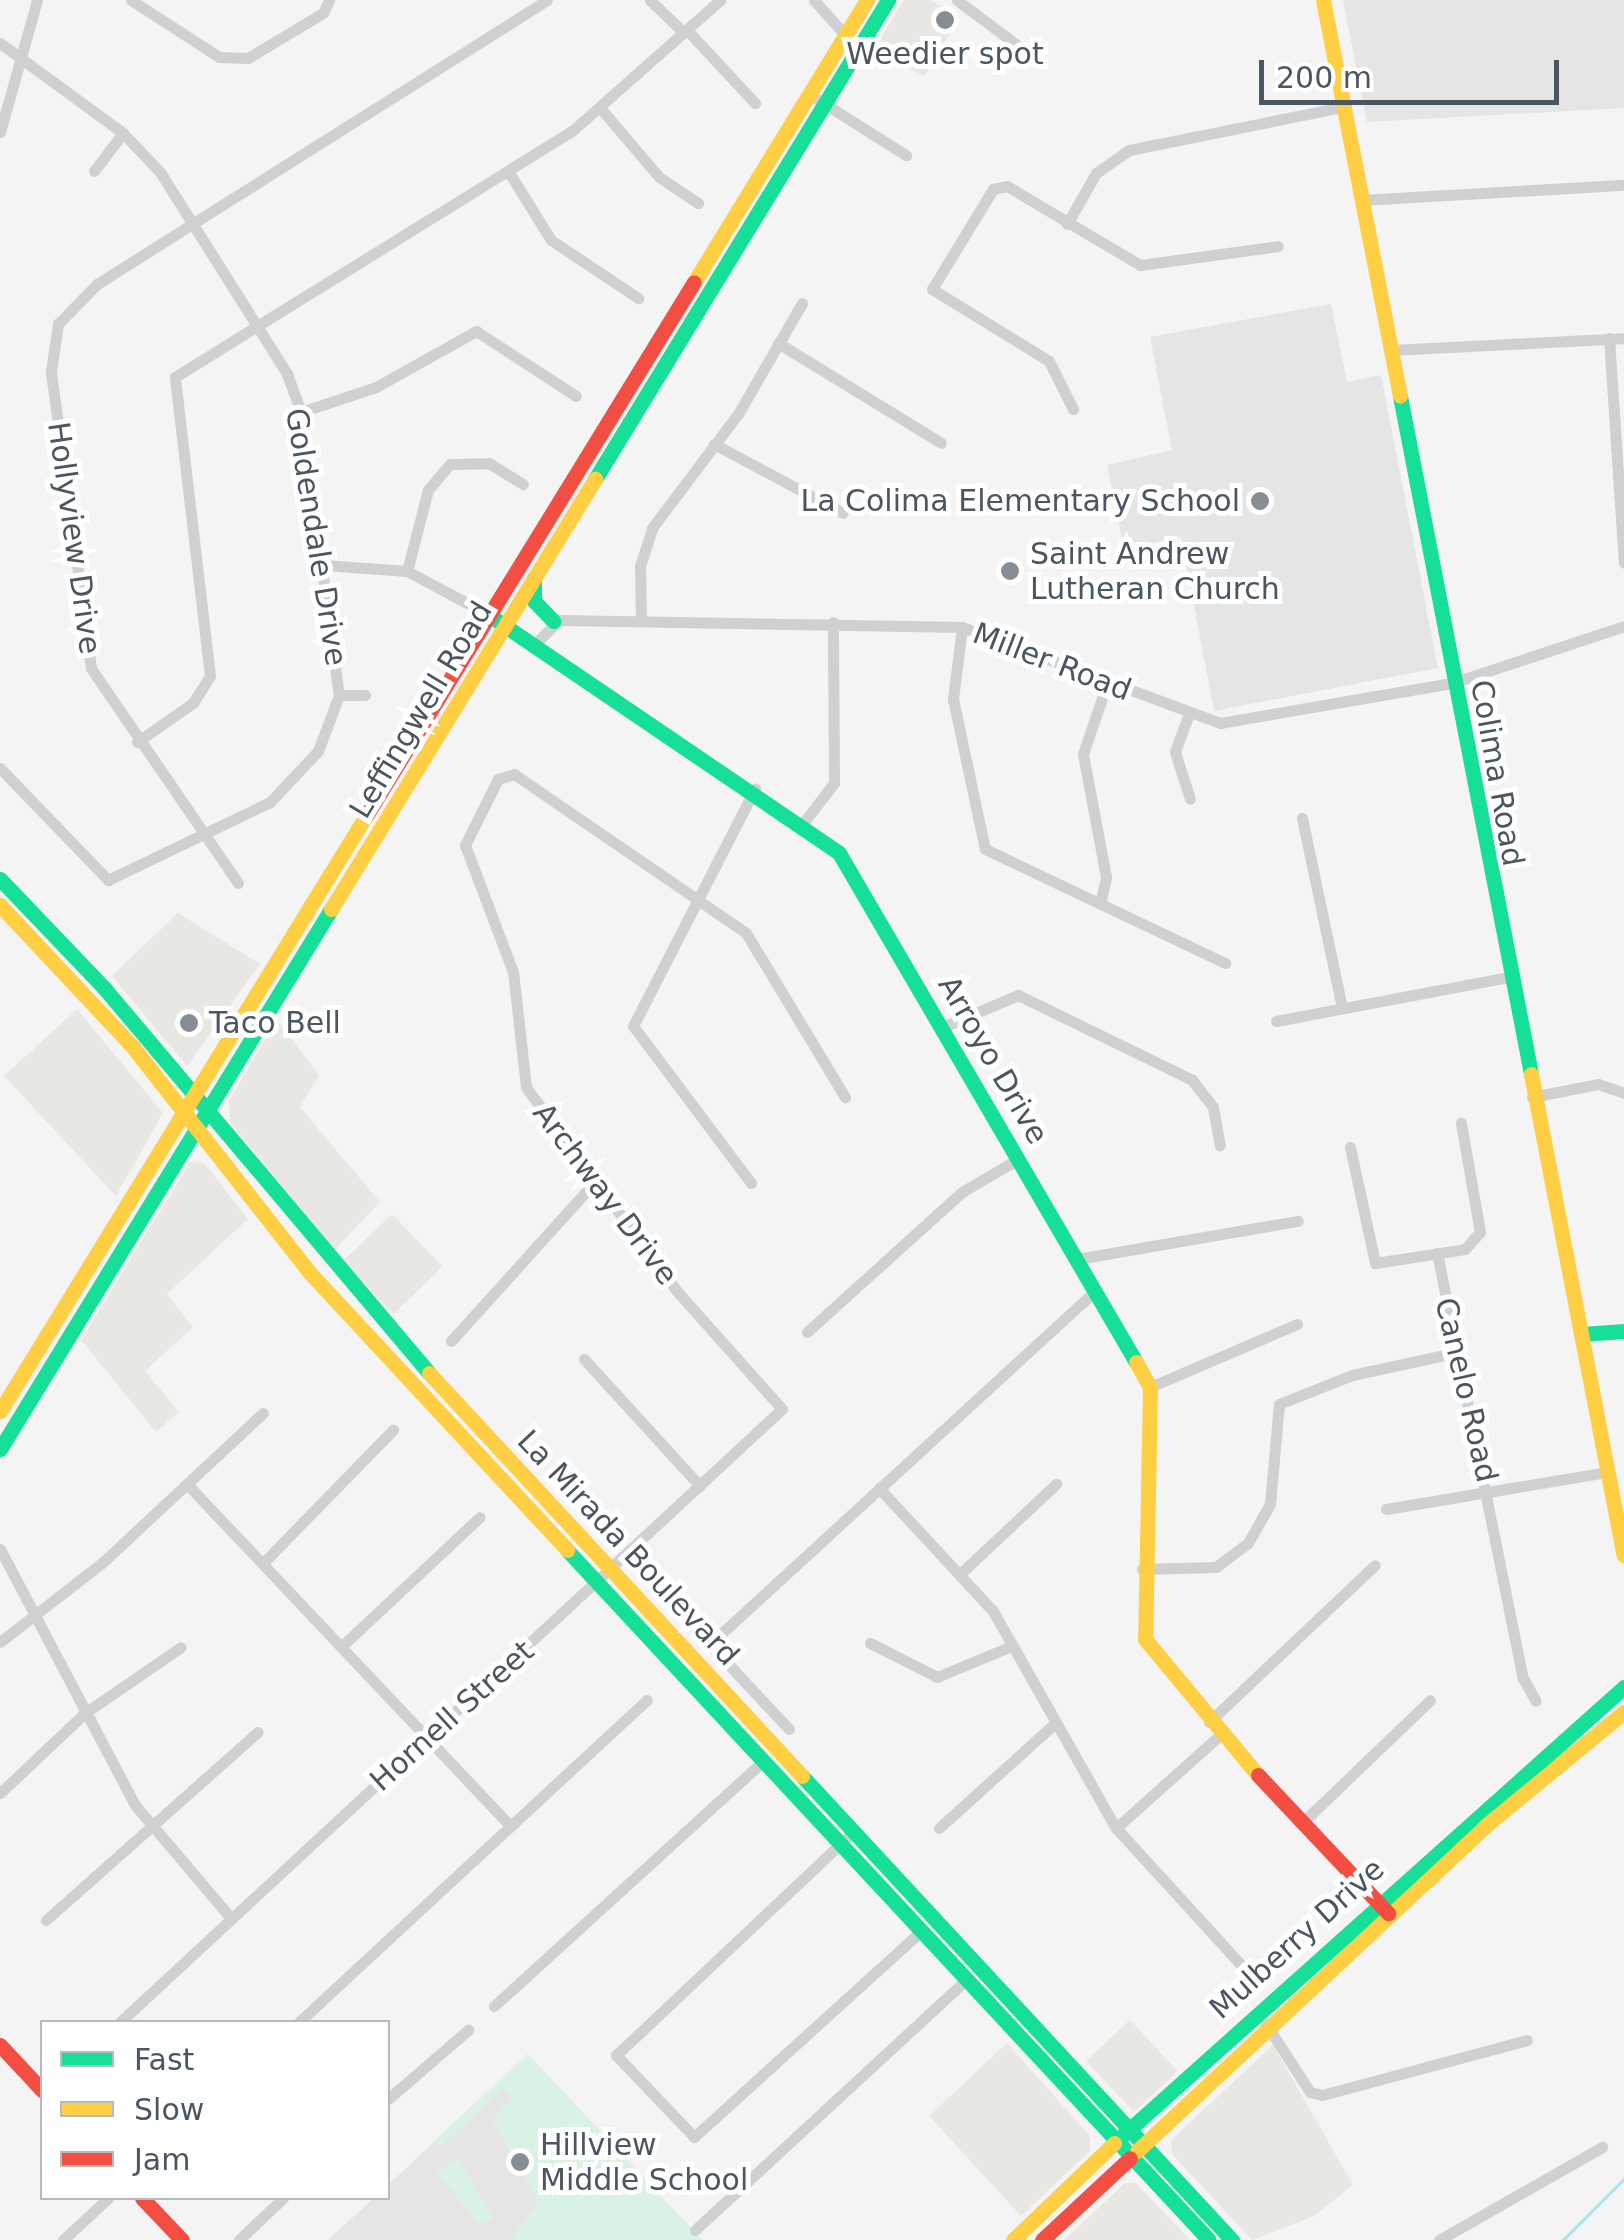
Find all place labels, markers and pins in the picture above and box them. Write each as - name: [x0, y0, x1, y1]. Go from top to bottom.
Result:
- marker: Weedier spot: [934, 9, 956, 31]
- place label: Weedier spot: [846, 36, 1044, 72]
- place label: La Colima Elementary School: [800, 483, 1240, 519]
- marker: La Colima Elementary School: [1249, 490, 1271, 512]
- place label: Saint Andrew Lutheran Church: [1030, 536, 1280, 606]
- marker: Saint Andrew Lutheran Church: [999, 560, 1021, 582]
- place label: Taco Bell: [209, 1005, 341, 1041]
- marker: Taco Bell: [178, 1012, 200, 1034]
- place label: Hillview Middle School: [540, 2127, 748, 2198]
- marker: Hillview Middle School: [509, 2151, 531, 2173]

